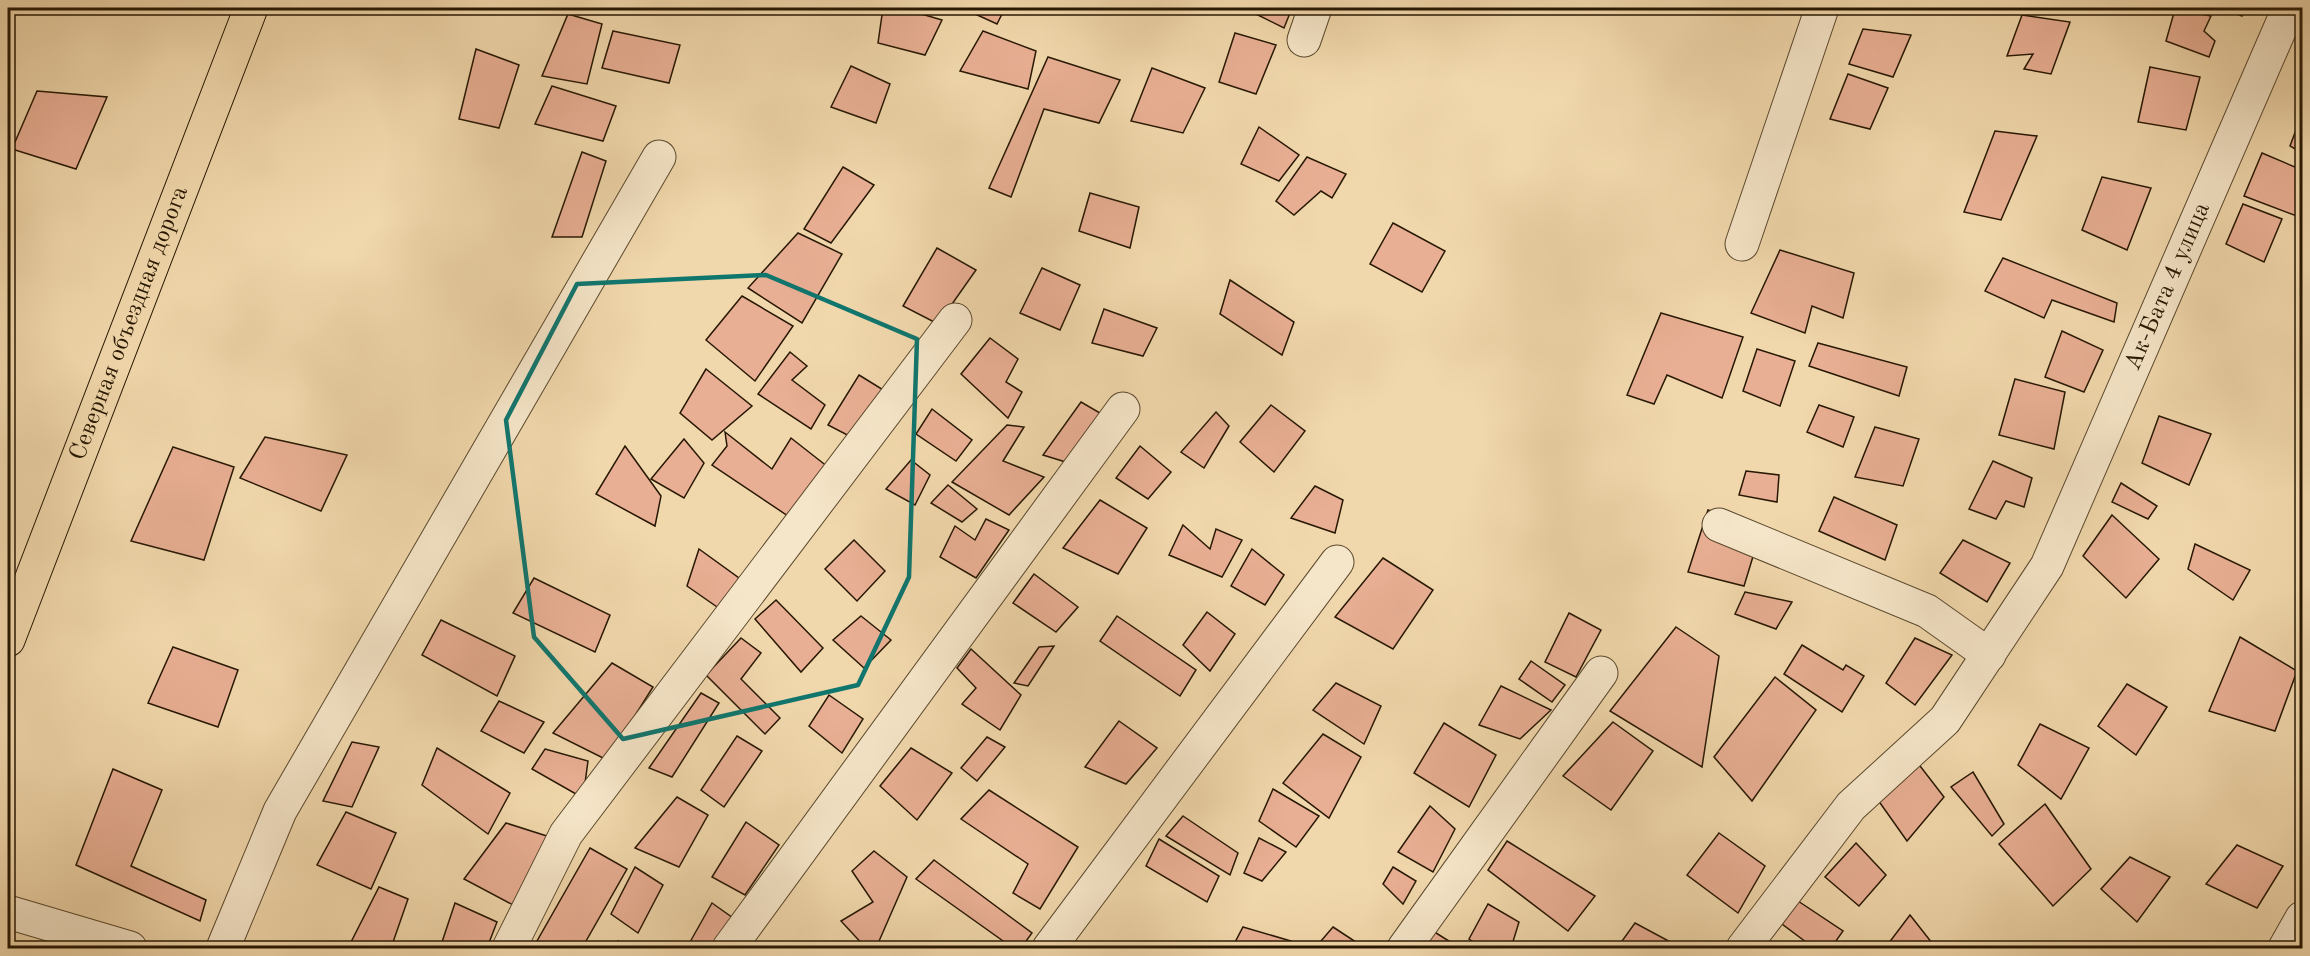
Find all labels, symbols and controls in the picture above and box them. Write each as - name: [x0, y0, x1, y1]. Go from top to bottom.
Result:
- street label: Северная объездная дорога: [66, 183, 193, 464]
- street label: Ак-Бата 4 улица: [2121, 199, 2215, 374]

